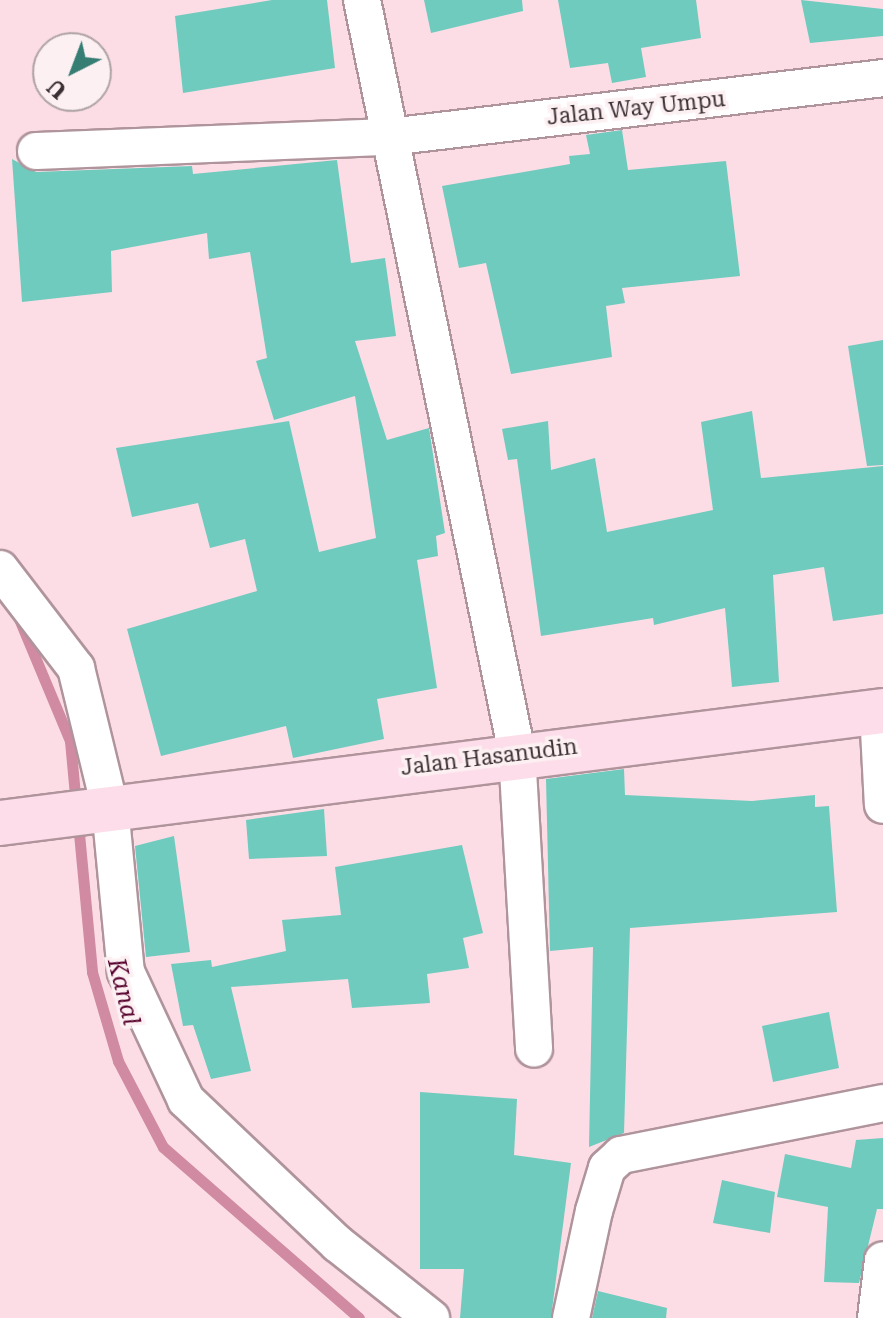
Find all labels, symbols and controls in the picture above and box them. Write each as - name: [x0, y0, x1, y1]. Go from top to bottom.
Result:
- north arrow: [32, 32, 112, 112]
- text: U: [42, 74, 72, 104]
- street label: Jalan Way Umpu: [546, 86, 726, 130]
- street label: Jalan Hasanudin: [399, 733, 579, 781]
- water label: Kanal: [101, 956, 145, 1028]

